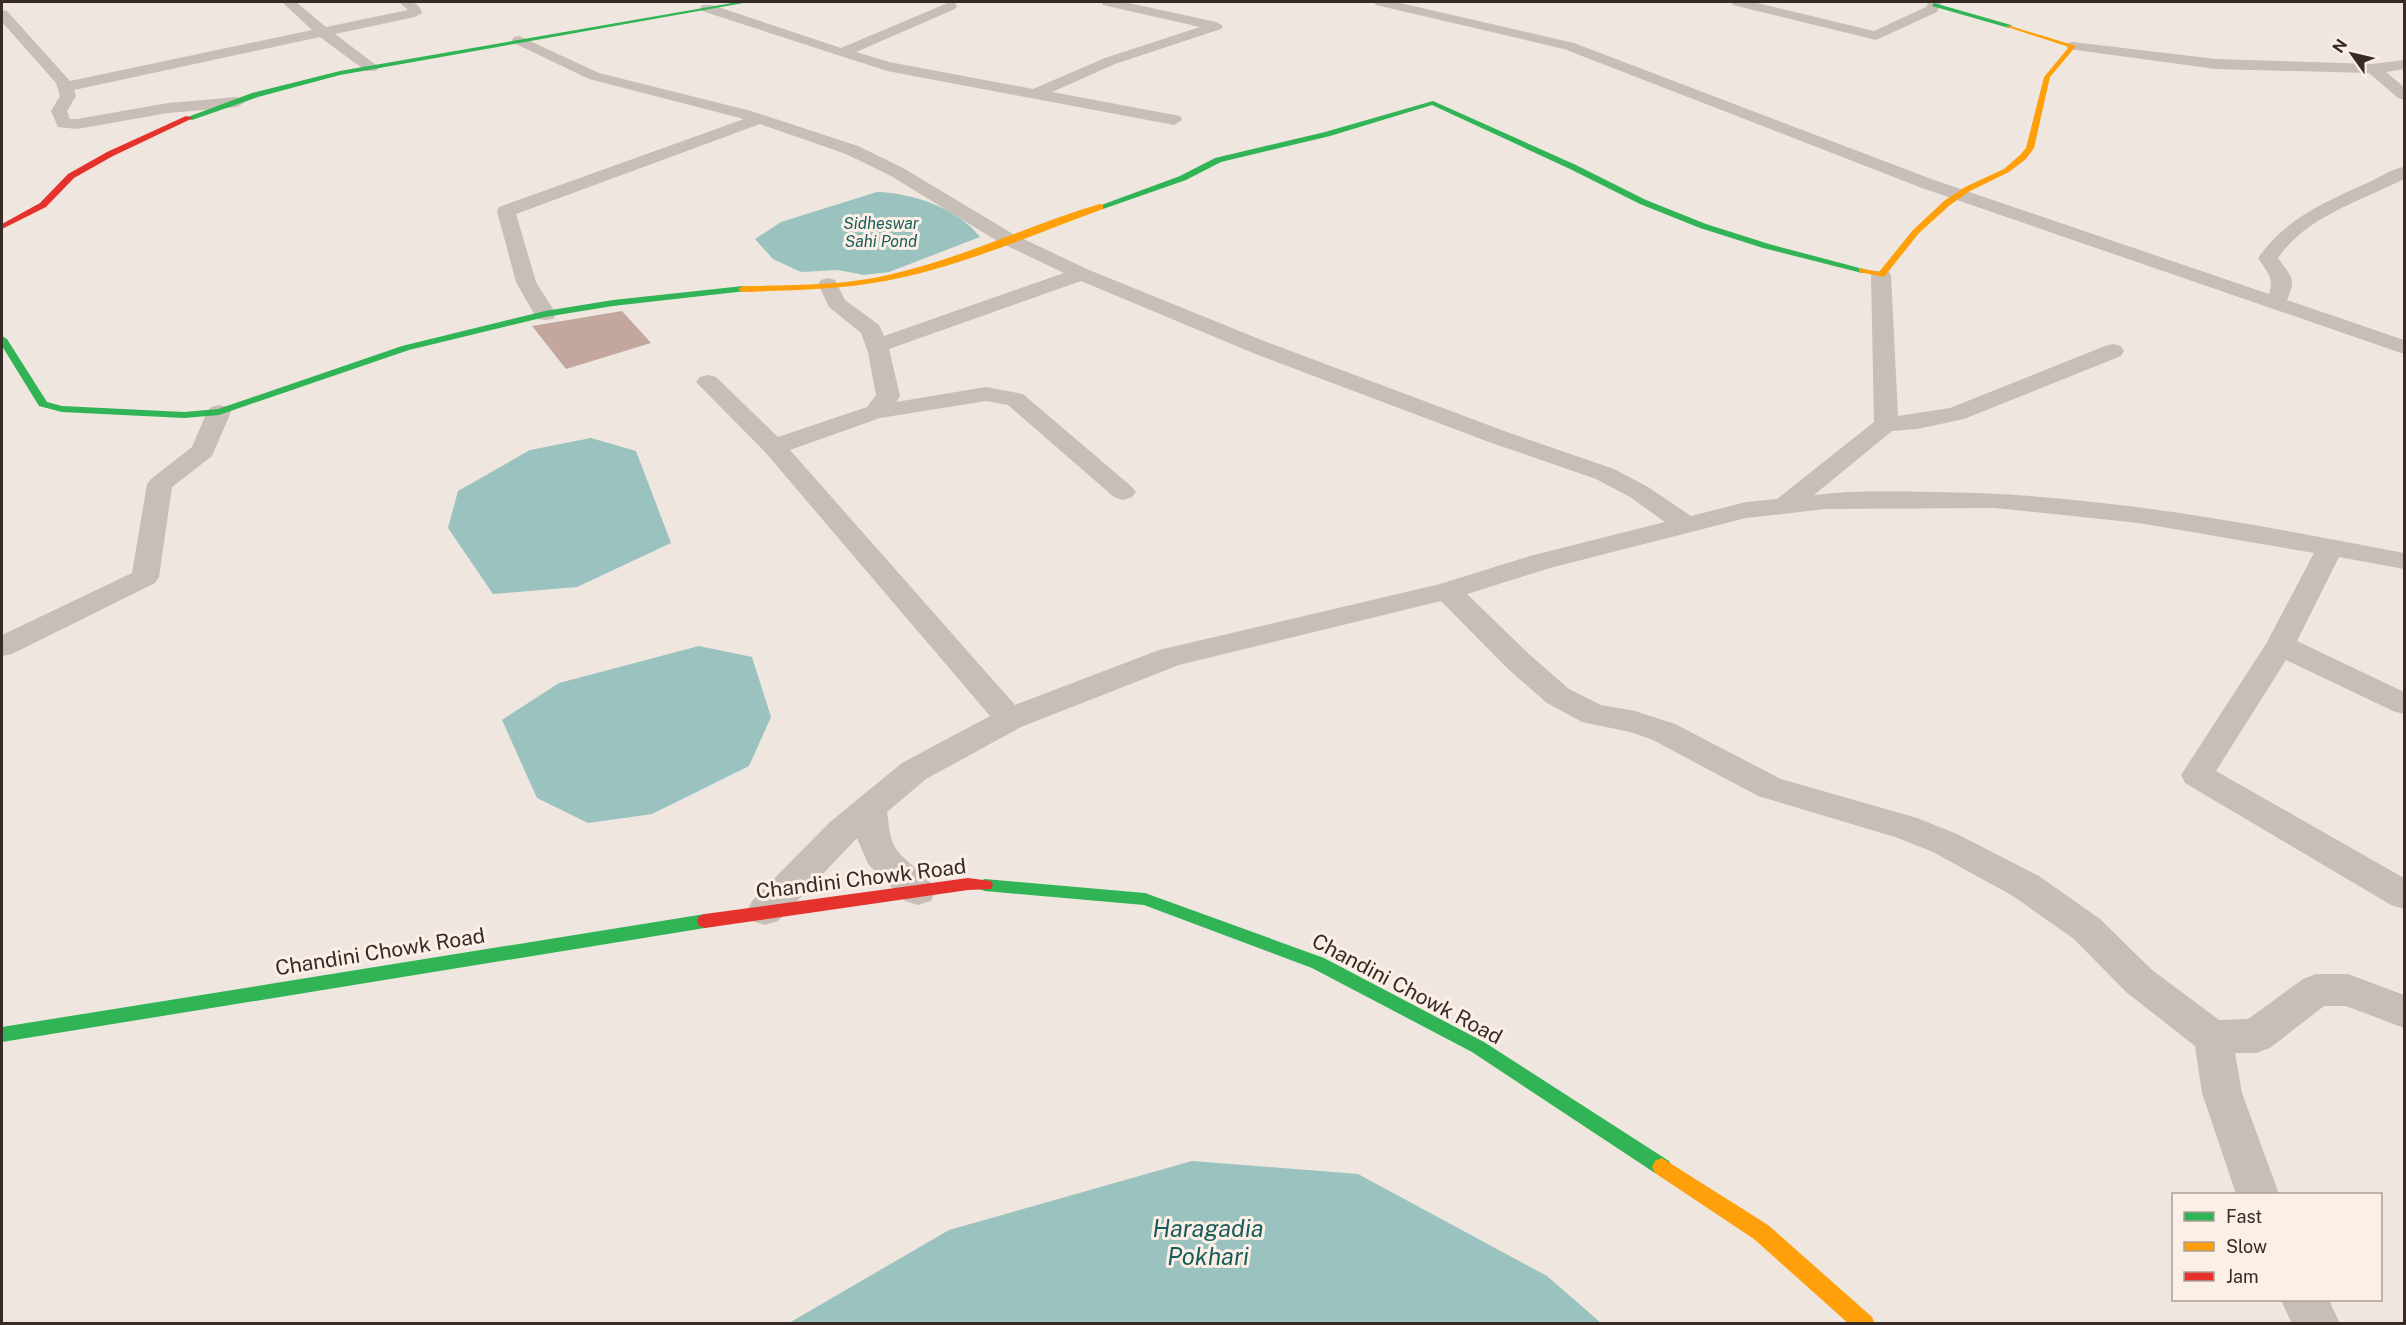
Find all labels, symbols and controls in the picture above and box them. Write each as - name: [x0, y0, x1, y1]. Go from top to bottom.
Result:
- north arrow: [2322, 24, 2382, 84]
- text: N: [2329, 35, 2351, 56]
- water label: Sidheswar Sahi Pond: [843, 214, 920, 251]
- street label: Chandini Chowk Road: [754, 853, 968, 904]
- street label: Chandini Chowk Road: [273, 923, 487, 980]
- street label: Chandini Chowk Road: [1308, 928, 1507, 1049]
- legend: [2172, 1193, 2382, 1301]
- text: Fast: [2226, 1206, 2262, 1227]
- water label: Haragadia Pokhari: [1152, 1214, 1264, 1270]
- text: Slow: [2226, 1236, 2267, 1257]
- text: Jam: [2226, 1266, 2259, 1287]

